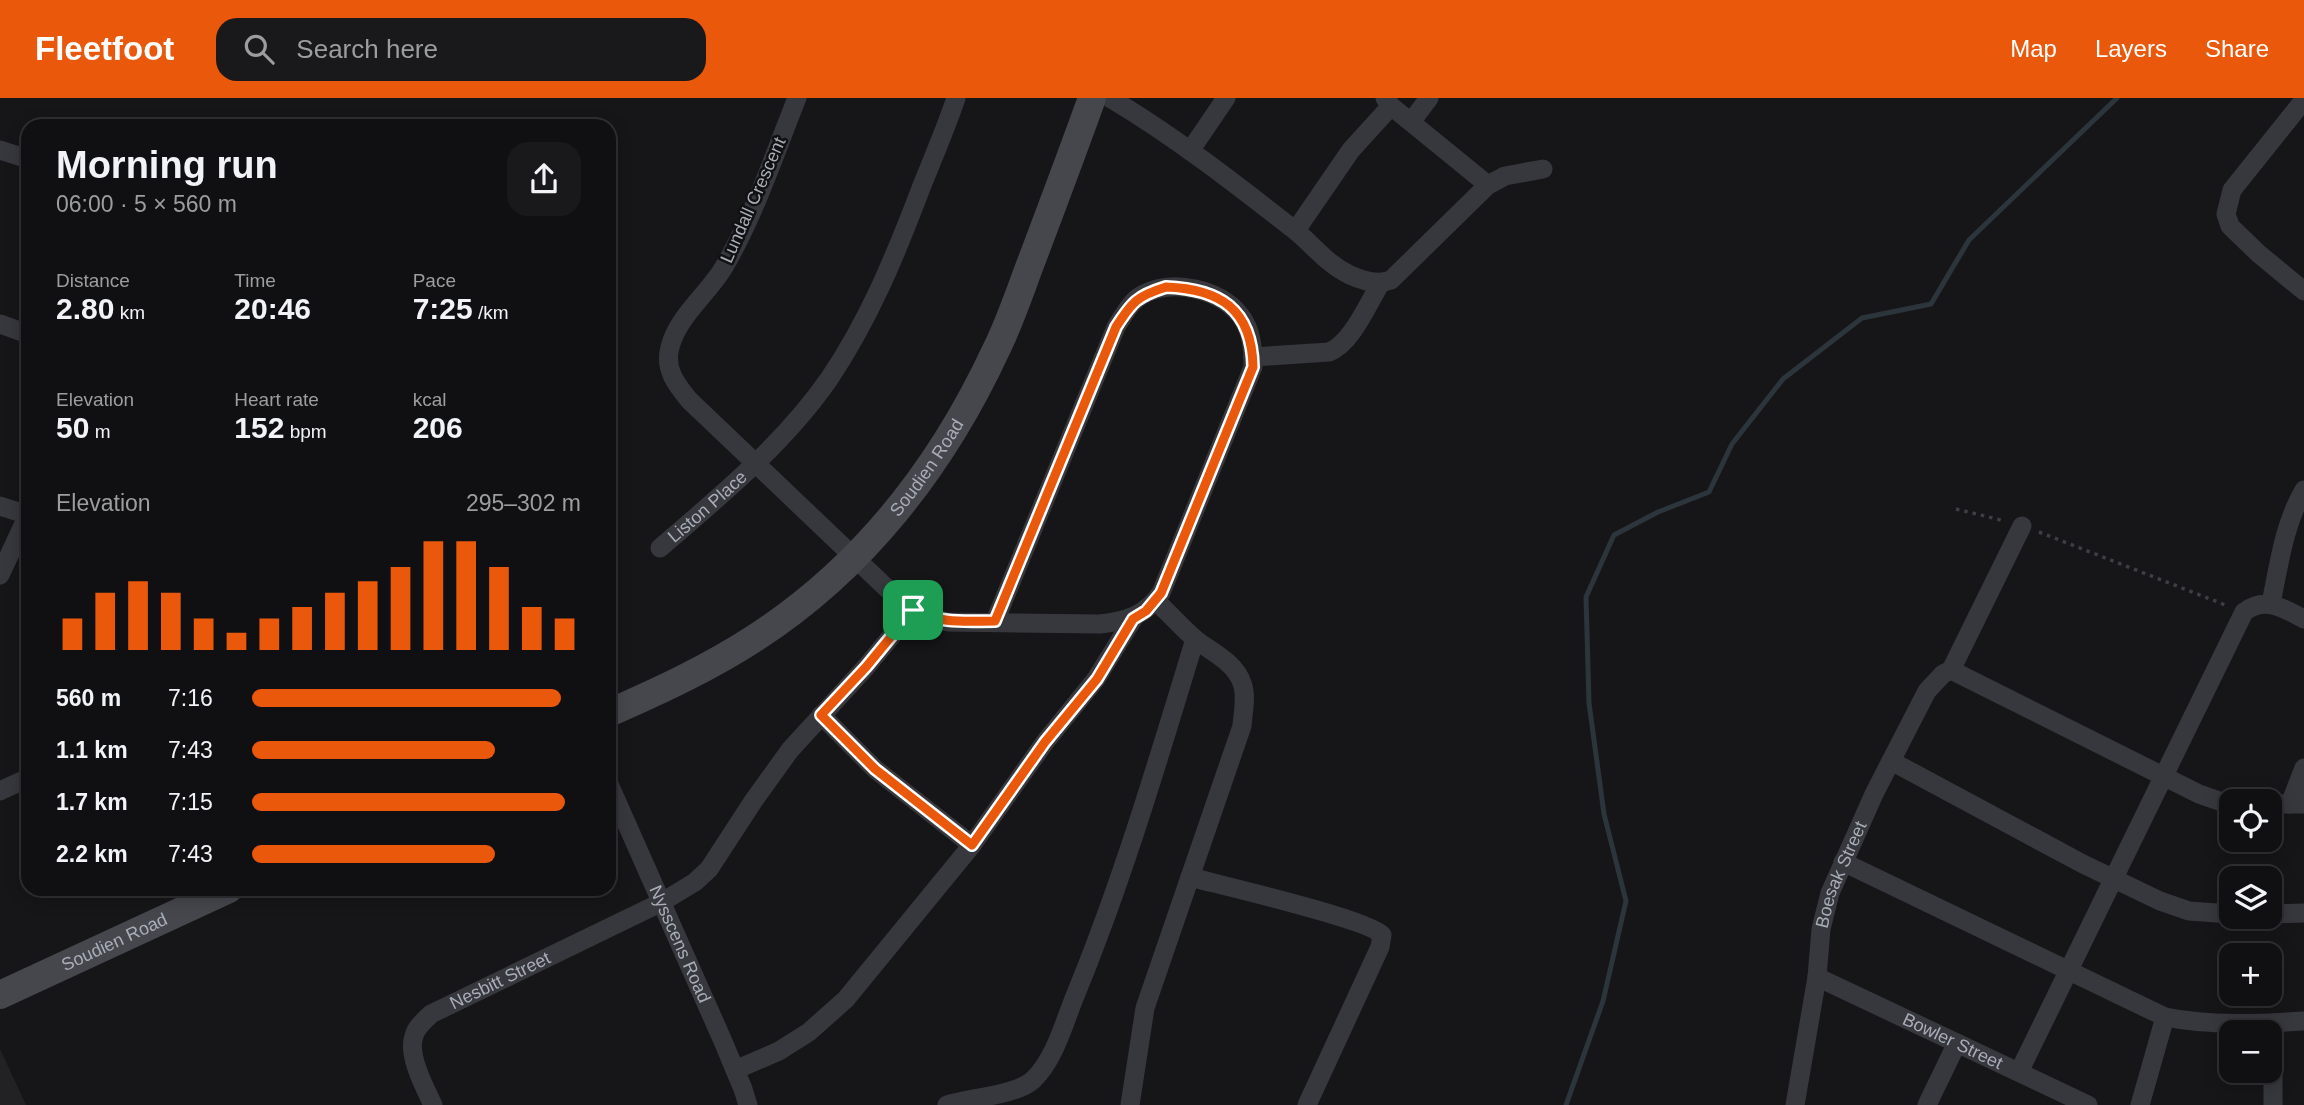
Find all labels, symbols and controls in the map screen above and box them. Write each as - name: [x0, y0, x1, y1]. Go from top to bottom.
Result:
- search box: [216, 18, 706, 81]
- text: Fleetfoot: [35, 30, 174, 67]
- icon: search: [240, 30, 278, 68]
- text: Search here: [296, 34, 438, 64]
- text: Map: [2010, 35, 2057, 62]
- text: Layers: [2095, 35, 2167, 62]
- text: Share: [2205, 35, 2269, 62]
- street label: Lundall Crescent: [716, 134, 790, 266]
- button: share: [507, 142, 581, 216]
- text: Morning run: [56, 144, 278, 186]
- text: 06:00 · 5 × 560 m: [56, 191, 237, 217]
- text: Distance: [56, 270, 130, 291]
- text: Time: [234, 270, 276, 291]
- text: Pace: [413, 270, 456, 291]
- text: 2.80: [56, 292, 114, 325]
- text: 20:46: [234, 292, 311, 325]
- text: 7:25: [413, 292, 473, 325]
- text: km: [114, 302, 145, 323]
- text: /km: [473, 302, 509, 323]
- text: Elevation: [56, 389, 134, 410]
- text: Heart rate: [234, 389, 319, 410]
- text: kcal: [413, 389, 446, 410]
- text: 50: [56, 411, 89, 444]
- text: 152: [234, 411, 284, 444]
- text: 206: [413, 411, 463, 444]
- street label: Soudien Road: [886, 415, 968, 520]
- text: m: [89, 421, 110, 442]
- text: bpm: [284, 421, 327, 442]
- street label: Liston Place: [664, 467, 751, 547]
- text: Elevation: [56, 490, 151, 516]
- text: 295–302 m: [466, 490, 581, 516]
- pin: [883, 580, 943, 640]
- icon: arrive: [894, 591, 932, 629]
- text: 560 m: [56, 685, 121, 711]
- text: 7:16: [168, 685, 213, 711]
- text: 1.1 km: [56, 737, 128, 763]
- text: 7:43: [168, 737, 213, 763]
- text: 1.7 km: [56, 789, 128, 815]
- text: 7:15: [168, 789, 213, 815]
- map controls: [2219, 789, 2282, 1083]
- button: locate: [2219, 789, 2282, 852]
- street label: Boesak Street: [1812, 818, 1871, 930]
- text: 2.2 km: [56, 841, 128, 867]
- text: 7:43: [168, 841, 213, 867]
- button: layers: [2219, 866, 2282, 929]
- street label: Nysscens Road: [645, 882, 715, 1006]
- street label: Soudien Road: [58, 909, 170, 975]
- button: +: [2219, 943, 2282, 1006]
- street label: Nesbitt Street: [447, 948, 554, 1013]
- street label: Bowler Street: [1899, 1009, 2006, 1073]
- button: −: [2219, 1020, 2282, 1083]

